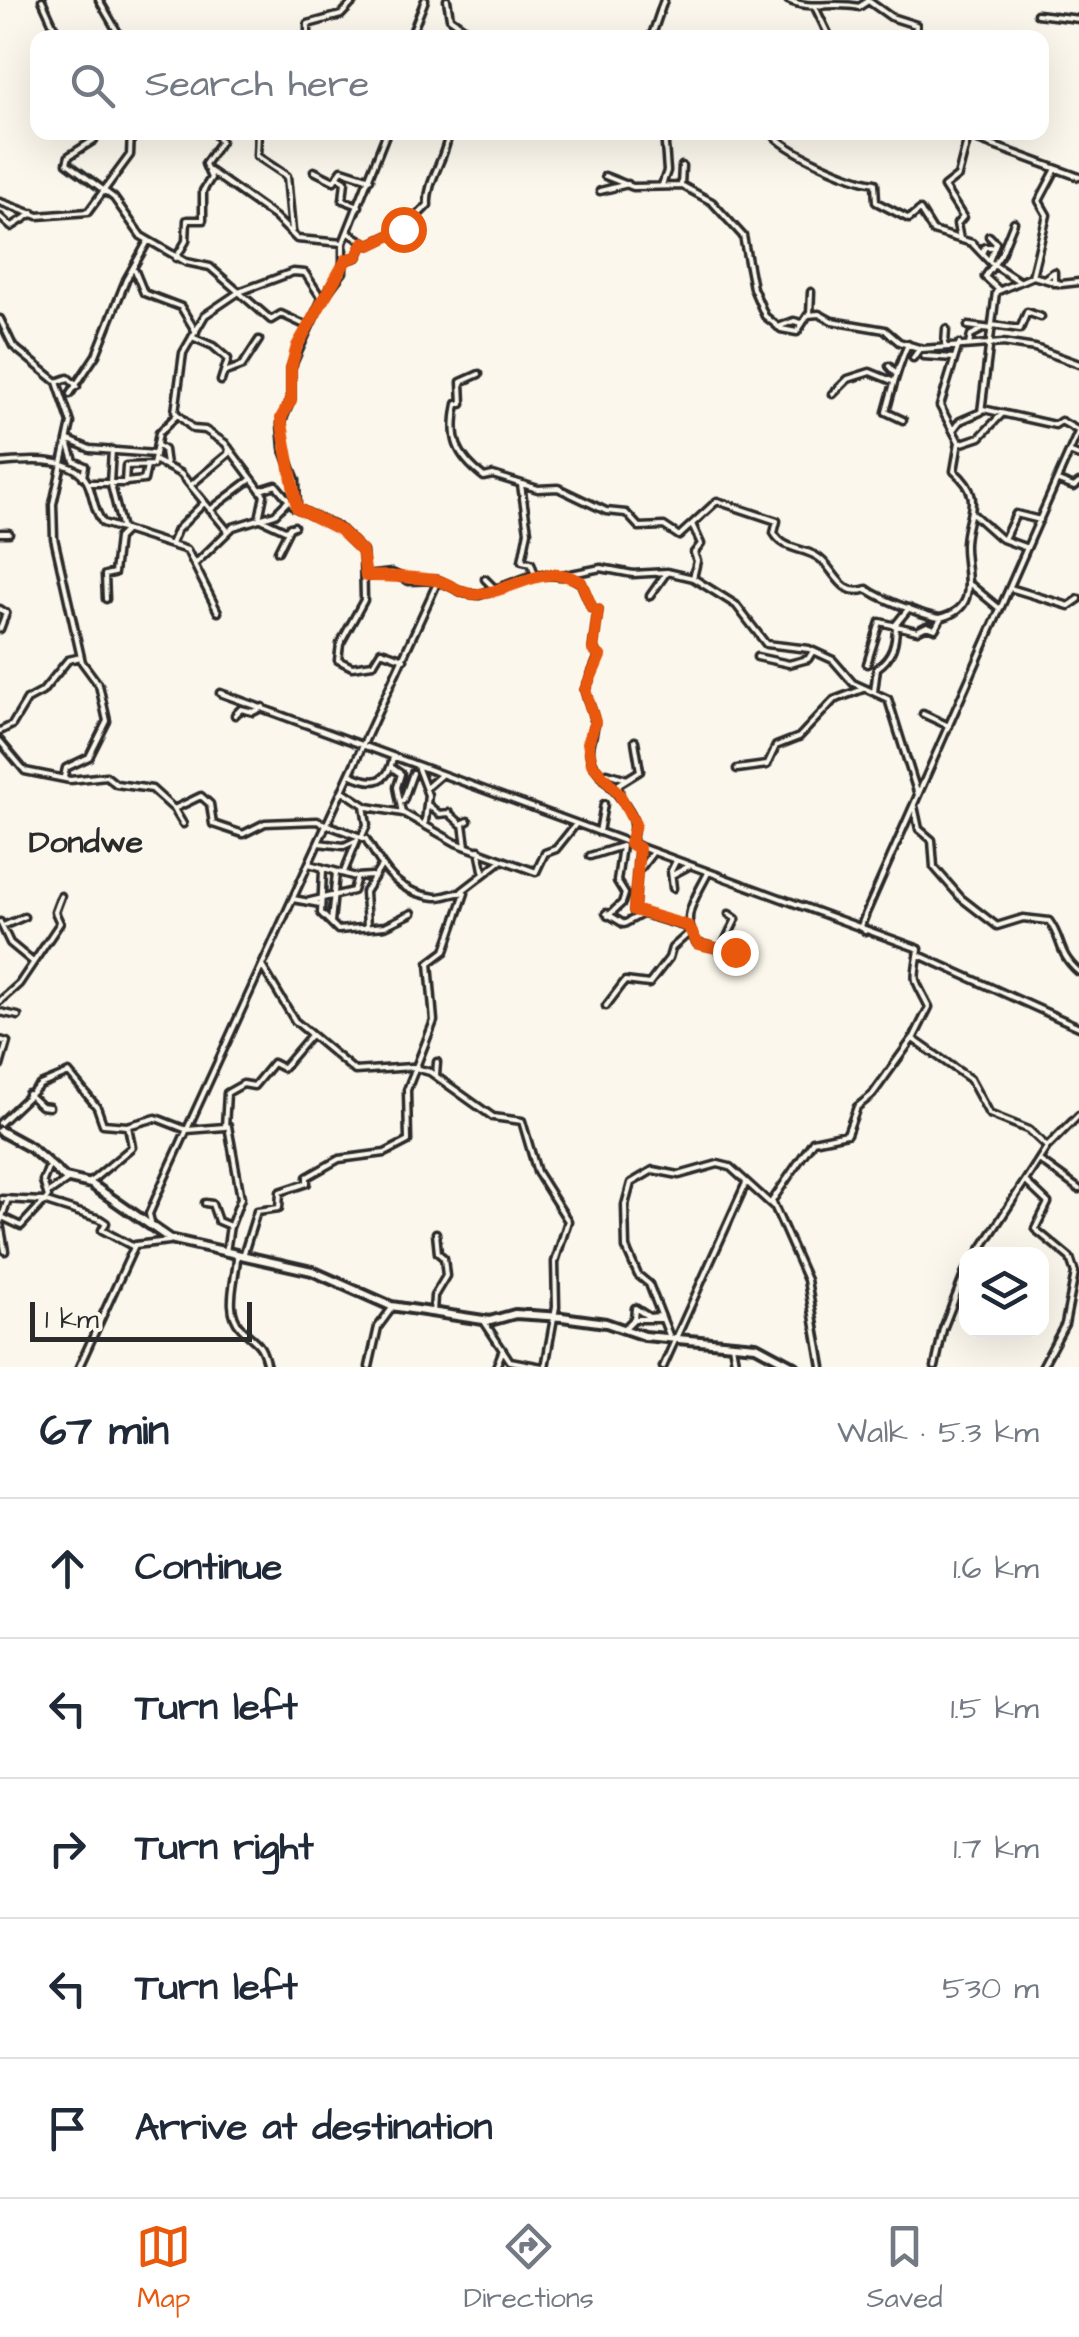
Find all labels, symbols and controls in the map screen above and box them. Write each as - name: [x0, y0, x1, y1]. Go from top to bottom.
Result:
- search box: [30, 30, 1049, 140]
- icon: search: [65, 58, 120, 113]
- text: Search here: [145, 59, 369, 111]
- route start: [381, 207, 427, 253]
- district label: Dondwe: [29, 820, 143, 865]
- route end: [713, 930, 759, 976]
- map controls: [959, 1247, 1049, 1337]
- button: layers: [959, 1247, 1049, 1337]
- scale bar: [30, 1297, 252, 1342]
- text: 1 km: [45, 1300, 99, 1339]
- text: 67 min: [40, 1403, 169, 1461]
- text: Walk · 5.3 km: [837, 1410, 1039, 1455]
- icon: ahead: [40, 1541, 95, 1596]
- text: Continue: [135, 1542, 282, 1594]
- text: 1.6 km: [953, 1546, 1039, 1591]
- icon: left: [40, 1681, 95, 1736]
- text: Turn left: [135, 1682, 298, 1734]
- text: 1.5 km: [950, 1686, 1039, 1731]
- icon: right: [40, 1821, 95, 1876]
- text: Turn right: [135, 1822, 314, 1874]
- text: 1.7 km: [953, 1826, 1039, 1871]
- icon: left: [40, 1961, 95, 2016]
- text: Turn left: [135, 1962, 298, 2014]
- text: 530 m: [942, 1966, 1039, 2011]
- icon: arrive: [40, 2101, 95, 2156]
- text: Arrive at destination: [135, 2102, 492, 2154]
- tab: Map: [136, 2219, 191, 2318]
- tab: Directions: [464, 2219, 594, 2318]
- tab: Saved: [866, 2219, 943, 2318]

